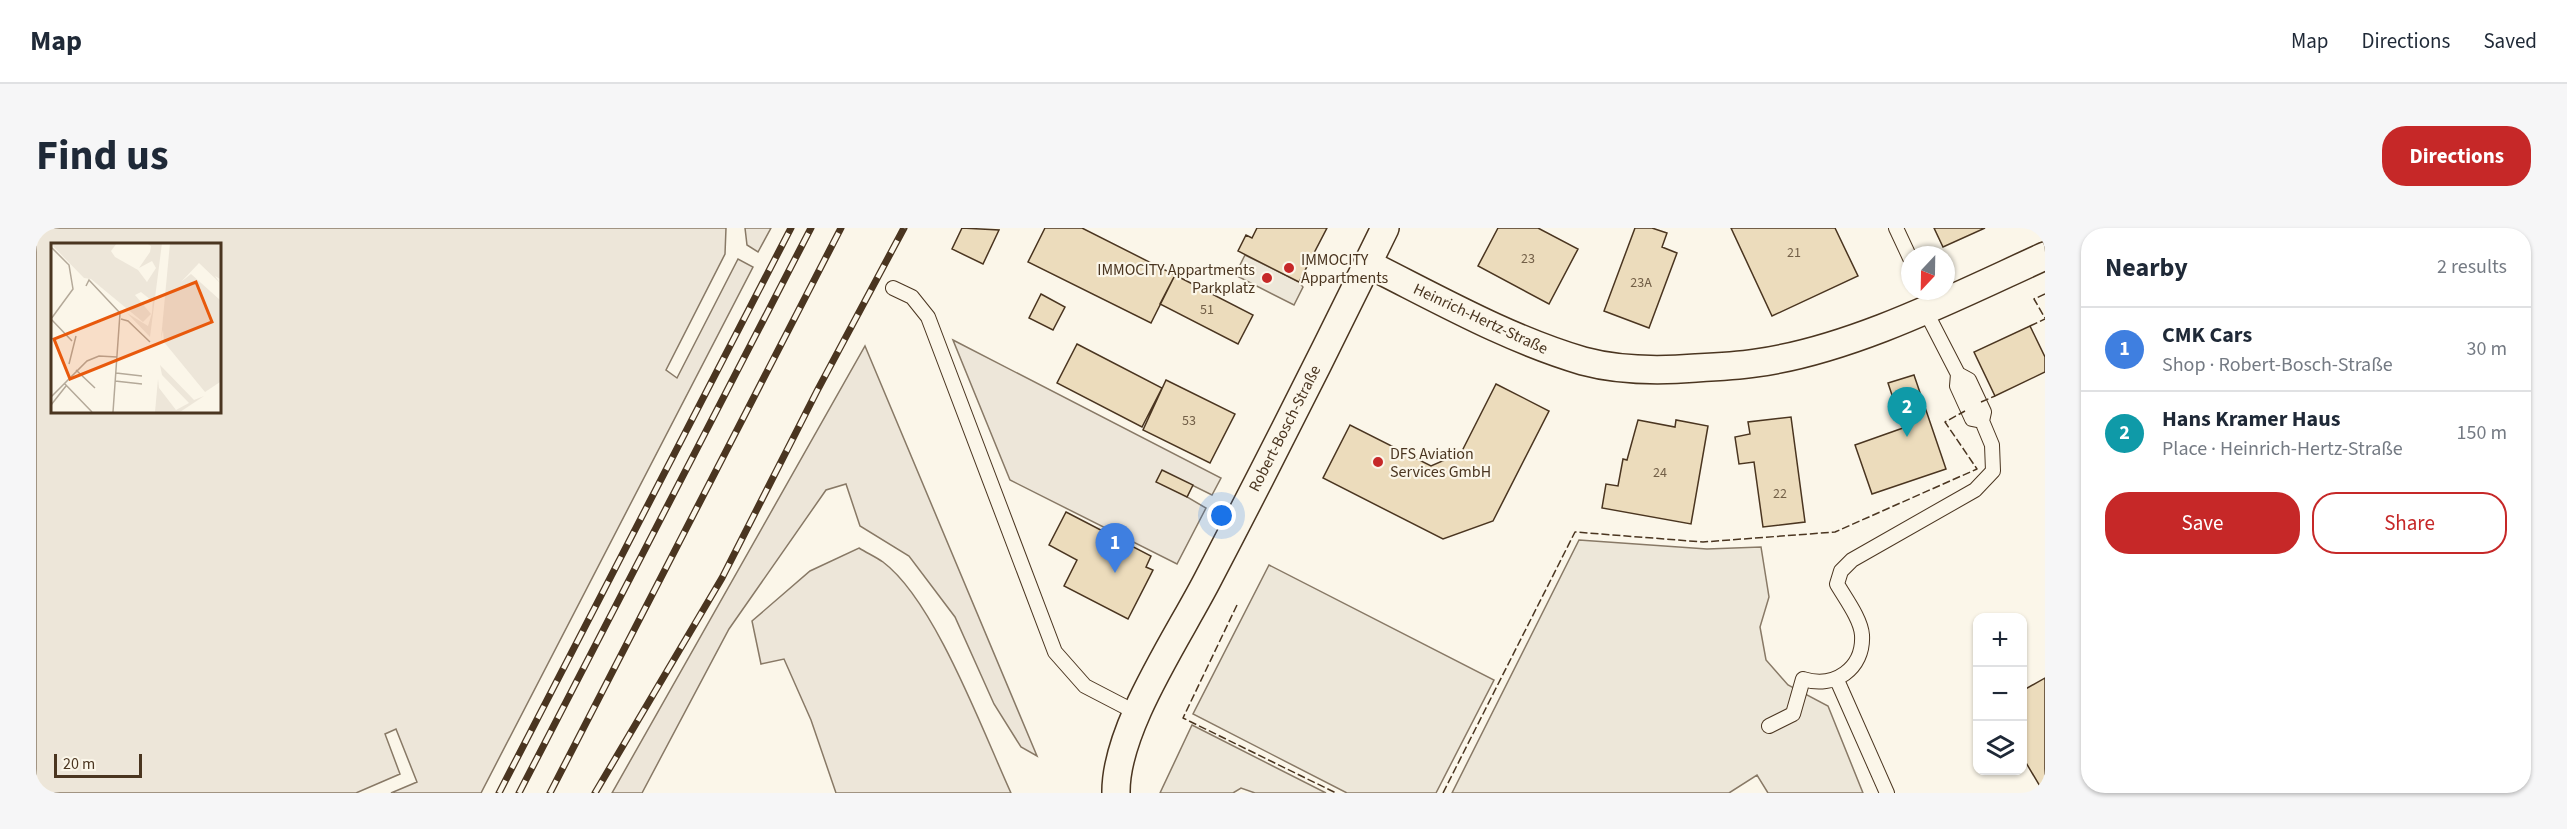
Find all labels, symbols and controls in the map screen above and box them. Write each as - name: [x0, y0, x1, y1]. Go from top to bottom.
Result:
- text: Map: [30, 21, 82, 61]
- text: Map: [2291, 26, 2329, 56]
- text: Directions: [2362, 26, 2450, 56]
- text: Saved: [2483, 26, 2537, 56]
- text: Find us: [36, 126, 169, 186]
- button: Directions: [2382, 126, 2531, 186]
- inset map: [51, 243, 220, 412]
- house number: 21: [1787, 243, 1801, 263]
- north arrow: [1901, 246, 1955, 300]
- place label: IMMOCITY Appartments: [1301, 249, 1388, 289]
- house number: 23: [1521, 249, 1535, 269]
- text: Nearby: [2105, 249, 2188, 286]
- text: 2 results: [2437, 253, 2507, 281]
- place label: IMMOCITY Appartments Parkplatz: [1097, 259, 1255, 299]
- marker: IMMOCITY Appartments: [1282, 261, 1296, 275]
- marker: IMMOCITY Appartments Parkplatz: [1260, 271, 1274, 285]
- house number: 23A: [1630, 273, 1652, 293]
- street label: Heinrich-Hertz-Straße: [1410, 278, 1551, 360]
- house number: 51: [1200, 300, 1214, 320]
- text: CMK Cars: [2162, 319, 2252, 351]
- text: 1: [2119, 335, 2130, 363]
- text: 30 m: [2467, 335, 2507, 363]
- text: Shop · Robert-Bosch-Straße: [2162, 351, 2393, 379]
- street label: Robert-Bosch-Straße: [1243, 361, 1326, 496]
- pin: 2: [1888, 388, 1926, 437]
- text: Hans Kramer Haus: [2162, 403, 2340, 435]
- house number: 53: [1182, 411, 1196, 431]
- text: 2: [2119, 419, 2130, 447]
- text: 150 m: [2457, 419, 2507, 447]
- text: Place · Heinrich-Hertz-Straße: [2162, 435, 2403, 463]
- place label: DFS Aviation Services GmbH: [1390, 443, 1491, 483]
- marker: DFS Aviation Services GmbH: [1371, 455, 1385, 469]
- house number: 24: [1653, 463, 1667, 483]
- house number: 22: [1773, 484, 1787, 504]
- button: Save: [2105, 492, 2300, 554]
- button: Share: [2312, 492, 2507, 554]
- your location: [1207, 501, 1236, 530]
- pin: 1: [1096, 524, 1134, 573]
- map controls: [1973, 613, 2027, 775]
- button: +: [1973, 613, 2027, 667]
- button: −: [1973, 667, 2027, 721]
- button: layers: [1973, 721, 2027, 775]
- scale bar: [54, 751, 142, 778]
- text: 20 m: [63, 753, 95, 775]

